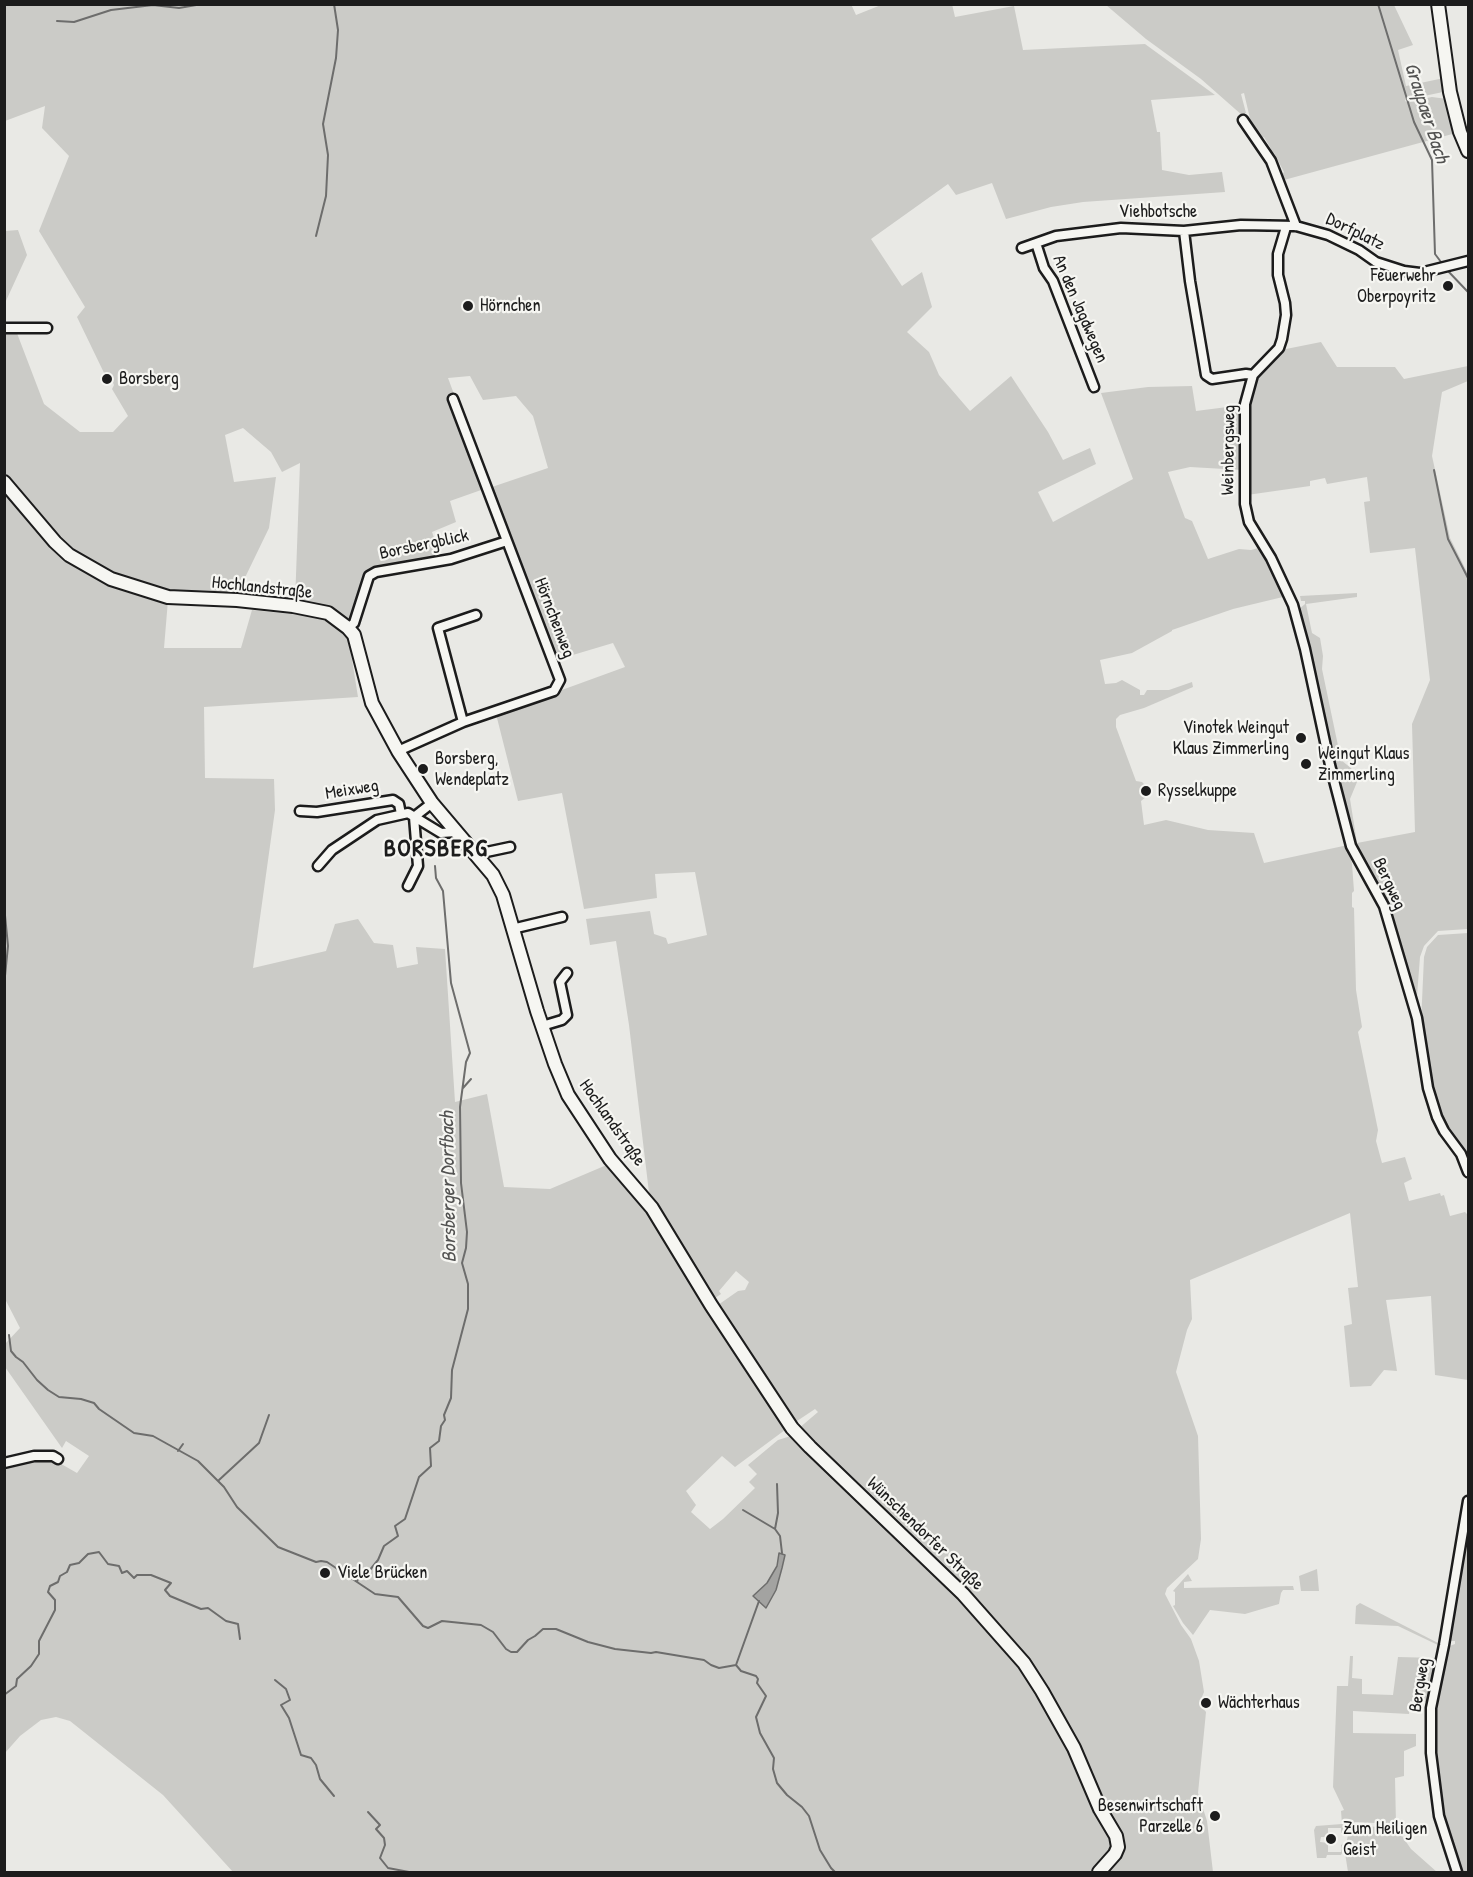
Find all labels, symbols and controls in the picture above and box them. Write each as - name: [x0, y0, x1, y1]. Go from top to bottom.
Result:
- water label: Graupaer Bach: [1399, 60, 1453, 166]
- street label: Viehbotsche: [1119, 201, 1197, 223]
- street label: Dorfplatz: [1322, 209, 1388, 255]
- street label: An den Jagdwegen: [1048, 252, 1112, 366]
- place label: Feuerwehr Oberpoyritz: [1357, 265, 1436, 308]
- marker: Feuerwehr Oberpoyritz: [1441, 279, 1455, 293]
- place label: Hörnchen: [480, 295, 541, 317]
- marker: Hörnchen: [461, 299, 475, 313]
- place label: Borsberg: [119, 368, 179, 390]
- marker: Borsberg: [100, 372, 114, 386]
- street label: Weinbergsweg: [1217, 405, 1241, 495]
- street label: Borsbergblick: [378, 525, 470, 565]
- street label: Hochlandstraße: [211, 572, 313, 604]
- street label: Hörnchenweg: [529, 575, 579, 661]
- place label: Vinotek Weingut Klaus Zimmerling: [1173, 717, 1289, 760]
- marker: Vinotek Weingut Klaus Zimmerling: [1294, 731, 1308, 745]
- place label: Weingut Klaus Zimmerling: [1318, 743, 1409, 786]
- place label: Borsberg, Wendeplatz: [435, 748, 509, 790]
- marker: Weingut Klaus Zimmerling: [1299, 757, 1313, 771]
- marker: Borsberg, Wendeplatz: [416, 762, 430, 776]
- street label: Meixweg: [324, 775, 380, 805]
- place label: Rysselkuppe: [1158, 780, 1237, 802]
- marker: Rysselkuppe: [1139, 784, 1153, 798]
- district label: BORSBERG: [384, 836, 488, 864]
- street label: Bergweg: [1368, 855, 1410, 913]
- street label: Hochlandstraße: [574, 1075, 650, 1171]
- water label: Borsberger Dorfbach: [436, 1111, 462, 1263]
- street label: Wünschendorfer Straße: [862, 1473, 988, 1595]
- place label: Viele Brücken: [337, 1562, 427, 1584]
- marker: Viele Brücken: [318, 1566, 332, 1580]
- street label: Bergweg: [1405, 1656, 1435, 1714]
- place label: Wächterhaus: [1218, 1692, 1300, 1714]
- marker: Wächterhaus: [1199, 1696, 1213, 1710]
- place label: Besenwirtschaft Parzelle 6: [1098, 1795, 1203, 1838]
- marker: Besenwirtschaft Parzelle 6: [1208, 1809, 1222, 1823]
- place label: Zum Heiligen Geist: [1343, 1818, 1427, 1860]
- marker: Zum Heiligen Geist: [1324, 1832, 1338, 1846]

